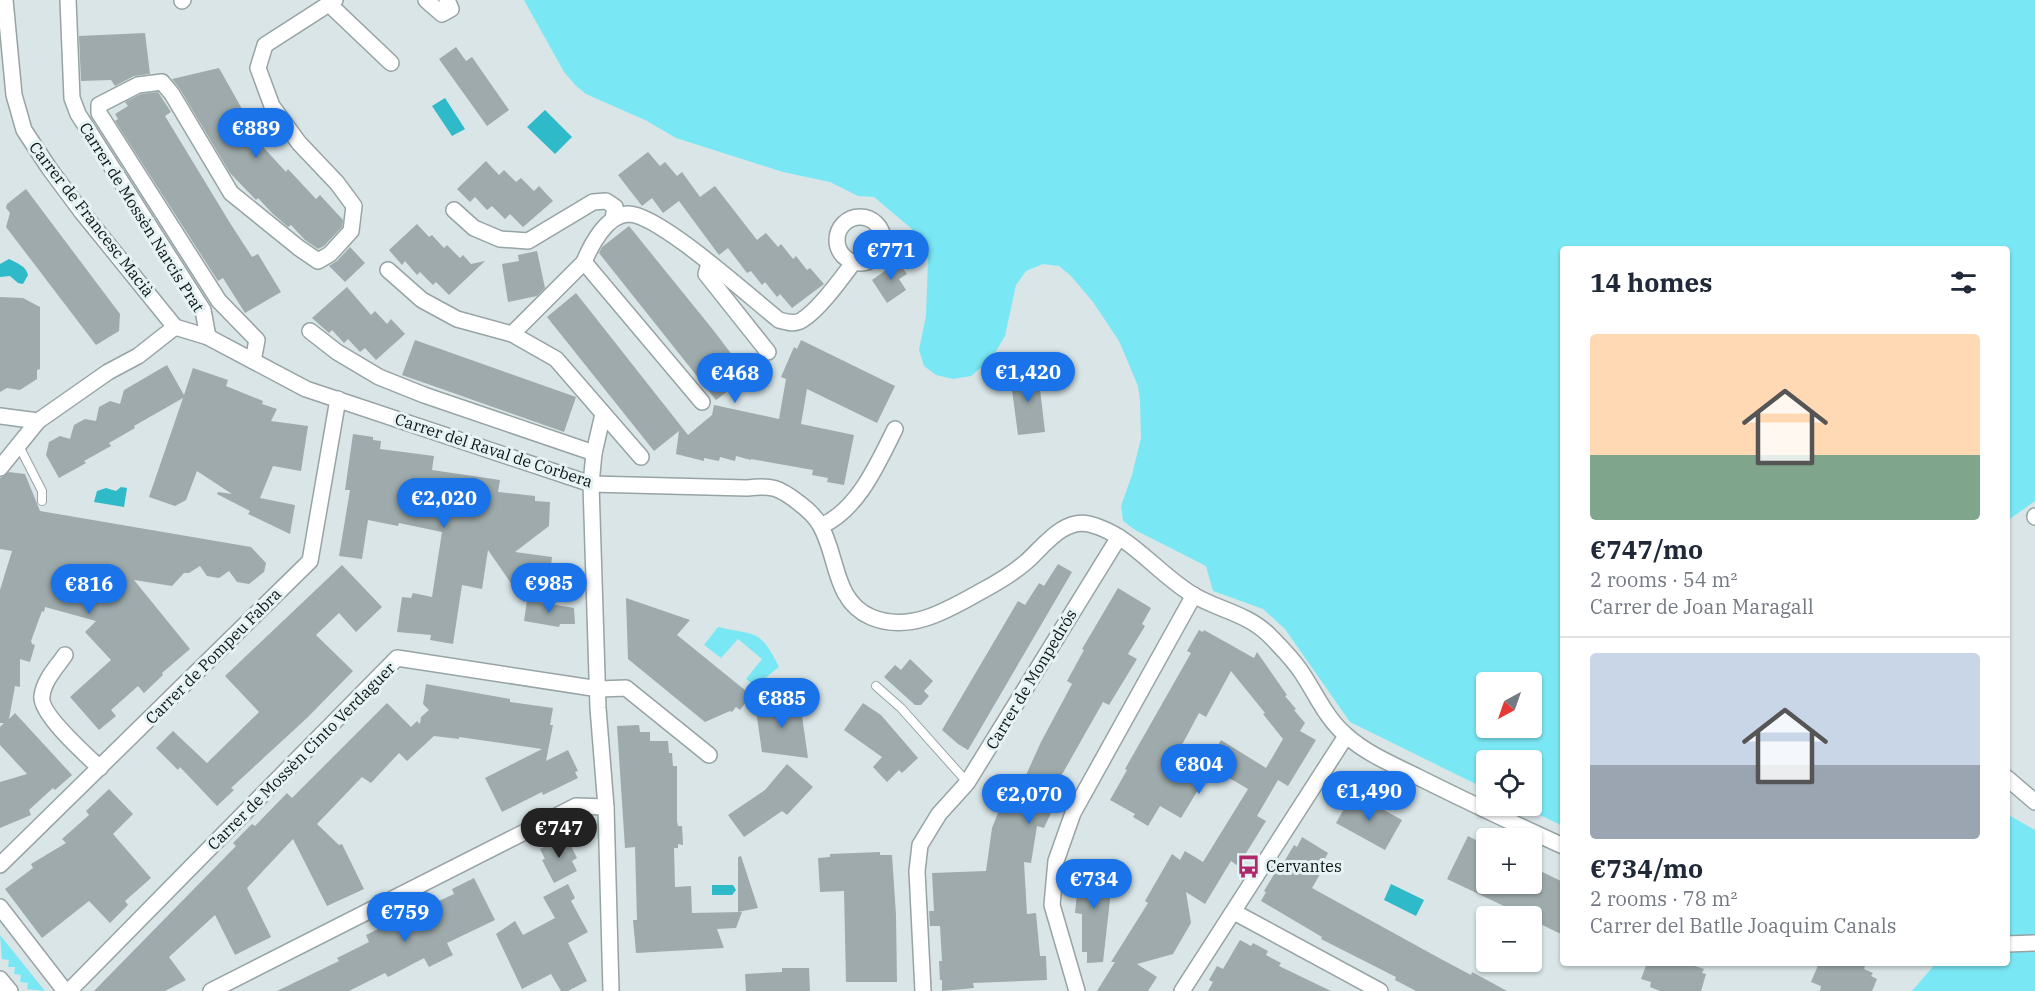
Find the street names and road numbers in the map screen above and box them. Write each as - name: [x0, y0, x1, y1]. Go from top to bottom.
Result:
- street label: Carrer de Mossèn Narcís Prat: [75, 119, 209, 316]
- street label: Carrer de Francesc Macià: [25, 137, 159, 301]
- street label: Carrer del Raval de Corbera: [393, 409, 596, 492]
- street label: Carrer de Pompeu Fabra: [141, 584, 285, 728]
- street label: Carrer de Monpedrós: [981, 605, 1081, 753]
- street label: Carrer de Mossèn Cinto Verdaguer: [203, 658, 399, 854]

